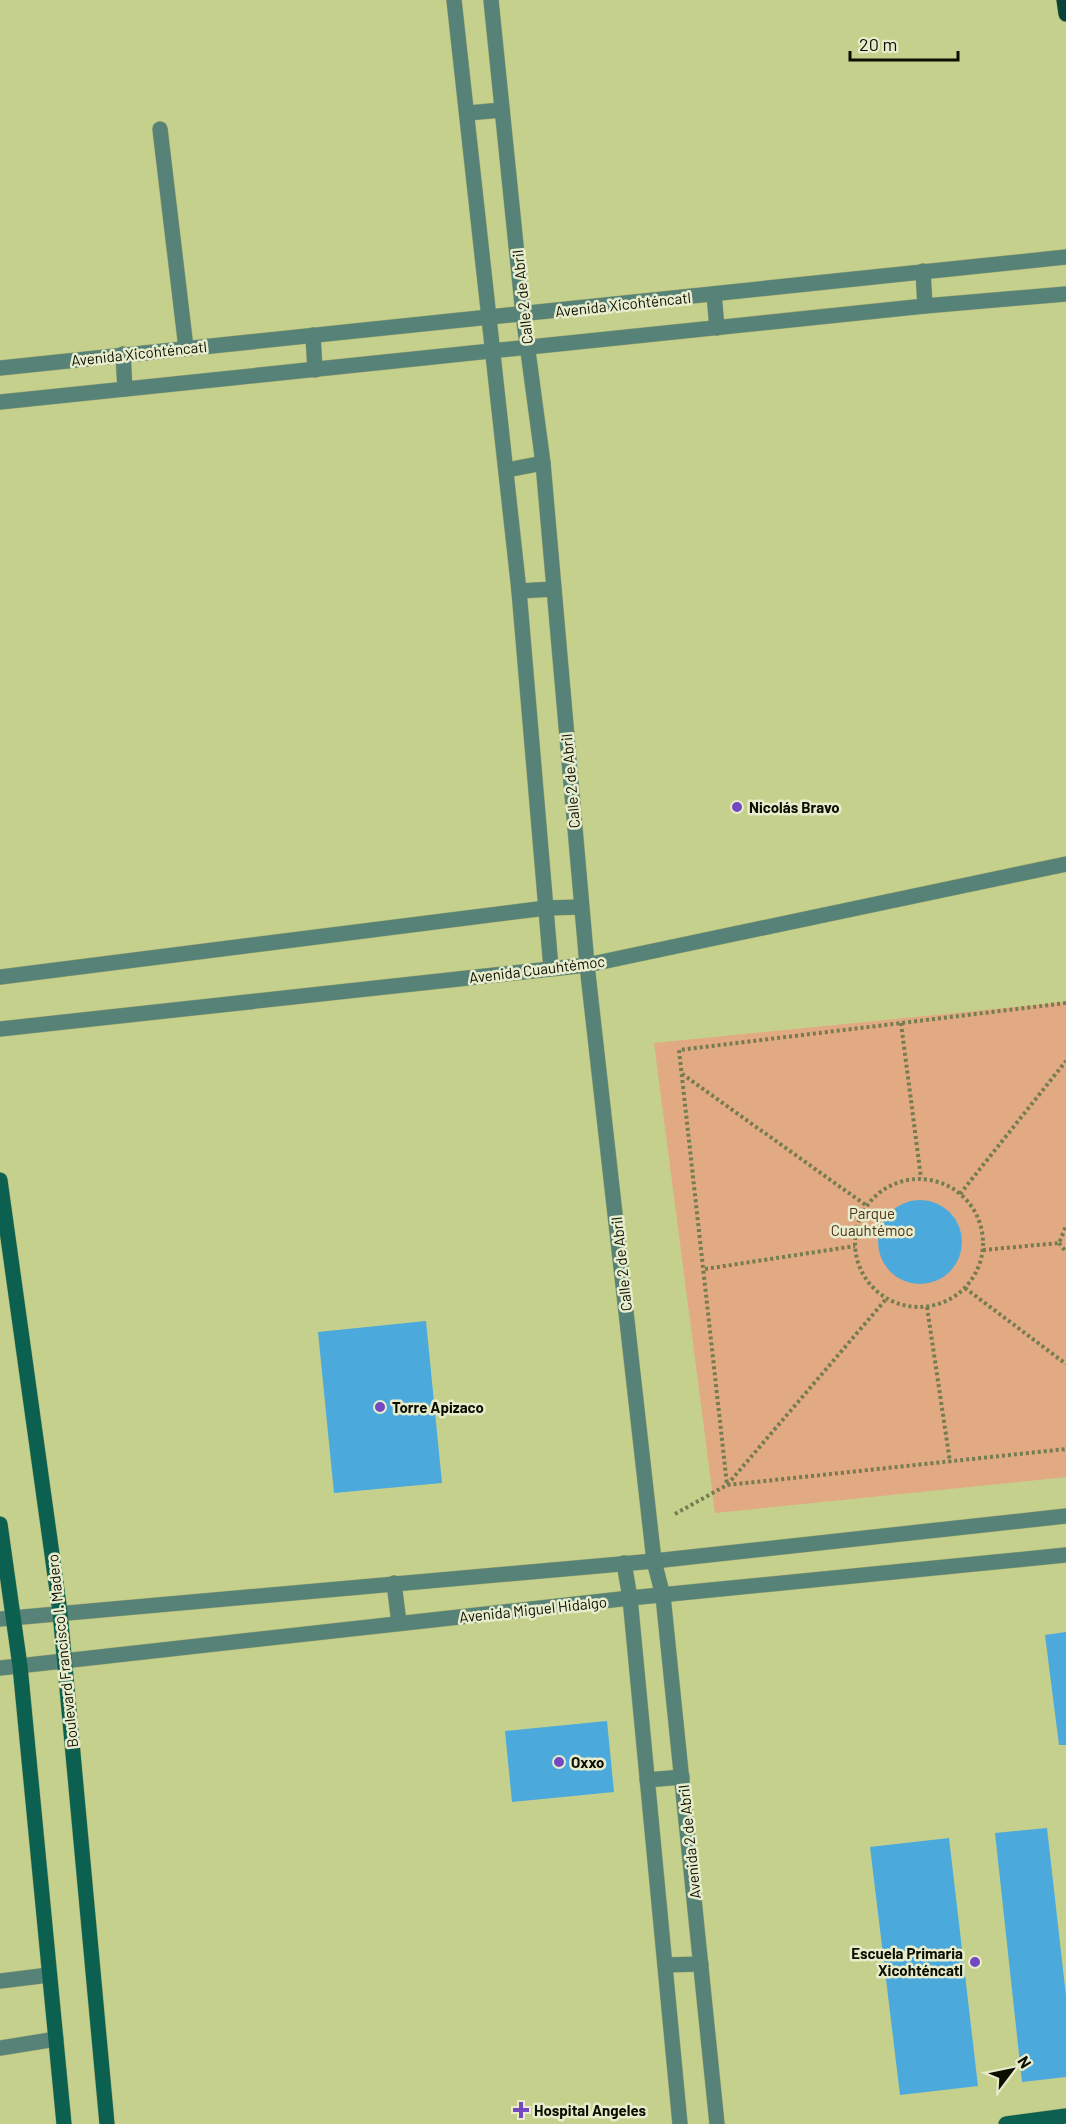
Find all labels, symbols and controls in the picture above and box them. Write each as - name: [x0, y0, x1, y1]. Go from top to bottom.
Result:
- scale bar: [850, 24, 958, 62]
- text: 20 m: [859, 33, 897, 55]
- street label: Calle 2 de Abril: [508, 249, 536, 345]
- street label: Avenida Xicohténcatl: [554, 288, 692, 320]
- street label: Avenida Xicohténcatl: [70, 337, 208, 369]
- street label: Calle 2 de Abril: [557, 733, 583, 829]
- place label: Nicolás Bravo: [749, 798, 840, 816]
- marker: Nicolás Bravo: [730, 800, 744, 814]
- street label: Avenida Cuauhtémoc: [468, 952, 606, 986]
- park label: Parque Cuauhtémoc: [831, 1204, 913, 1239]
- street label: Calle 2 de Abril: [607, 1216, 635, 1312]
- place label: Torre Apizaco: [392, 1398, 484, 1416]
- marker: Torre Apizaco: [373, 1400, 387, 1414]
- street label: Boulevard Francisco I. Madero: [43, 1553, 81, 1749]
- street label: Avenida Miguel Hidalgo: [458, 1592, 608, 1626]
- place label: Oxxo: [571, 1753, 604, 1771]
- marker: Oxxo: [552, 1755, 566, 1769]
- street label: Avenida 2 de Abril: [674, 1784, 704, 1900]
- place label: Escuela Primaria Xicohténcatl: [851, 1944, 963, 1979]
- marker: Escuela Primaria Xicohténcatl: [968, 1955, 982, 1969]
- north arrow: [982, 2040, 1042, 2100]
- text: N: [1014, 2052, 1036, 2071]
- marker: Hospital Angeles: [512, 2101, 530, 2119]
- place label: Hospital Angeles: [534, 2101, 646, 2119]

